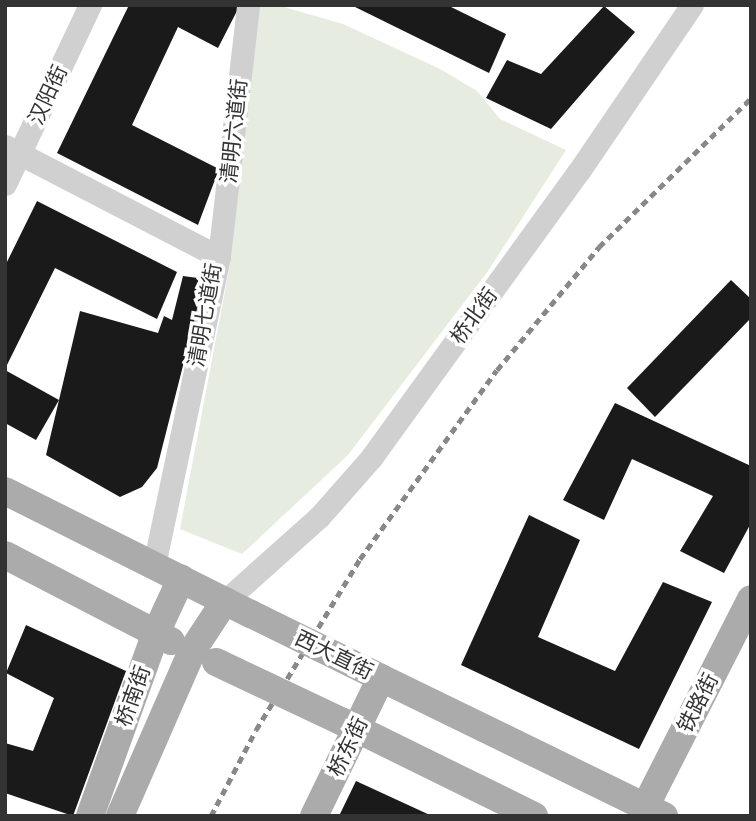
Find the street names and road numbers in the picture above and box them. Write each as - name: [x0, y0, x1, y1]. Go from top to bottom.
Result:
- street label: 汉阳街: [23, 61, 73, 129]
- street label: 清明六道街: [216, 77, 252, 185]
- street label: 清明七道街: [183, 261, 227, 369]
- street label: 桥北街: [445, 283, 503, 349]
- street label: 西大直街: [291, 625, 377, 685]
- street label: 桥南街: [110, 662, 156, 730]
- street label: 铁路街: [672, 669, 724, 737]
- street label: 桥东街: [323, 713, 373, 781]

